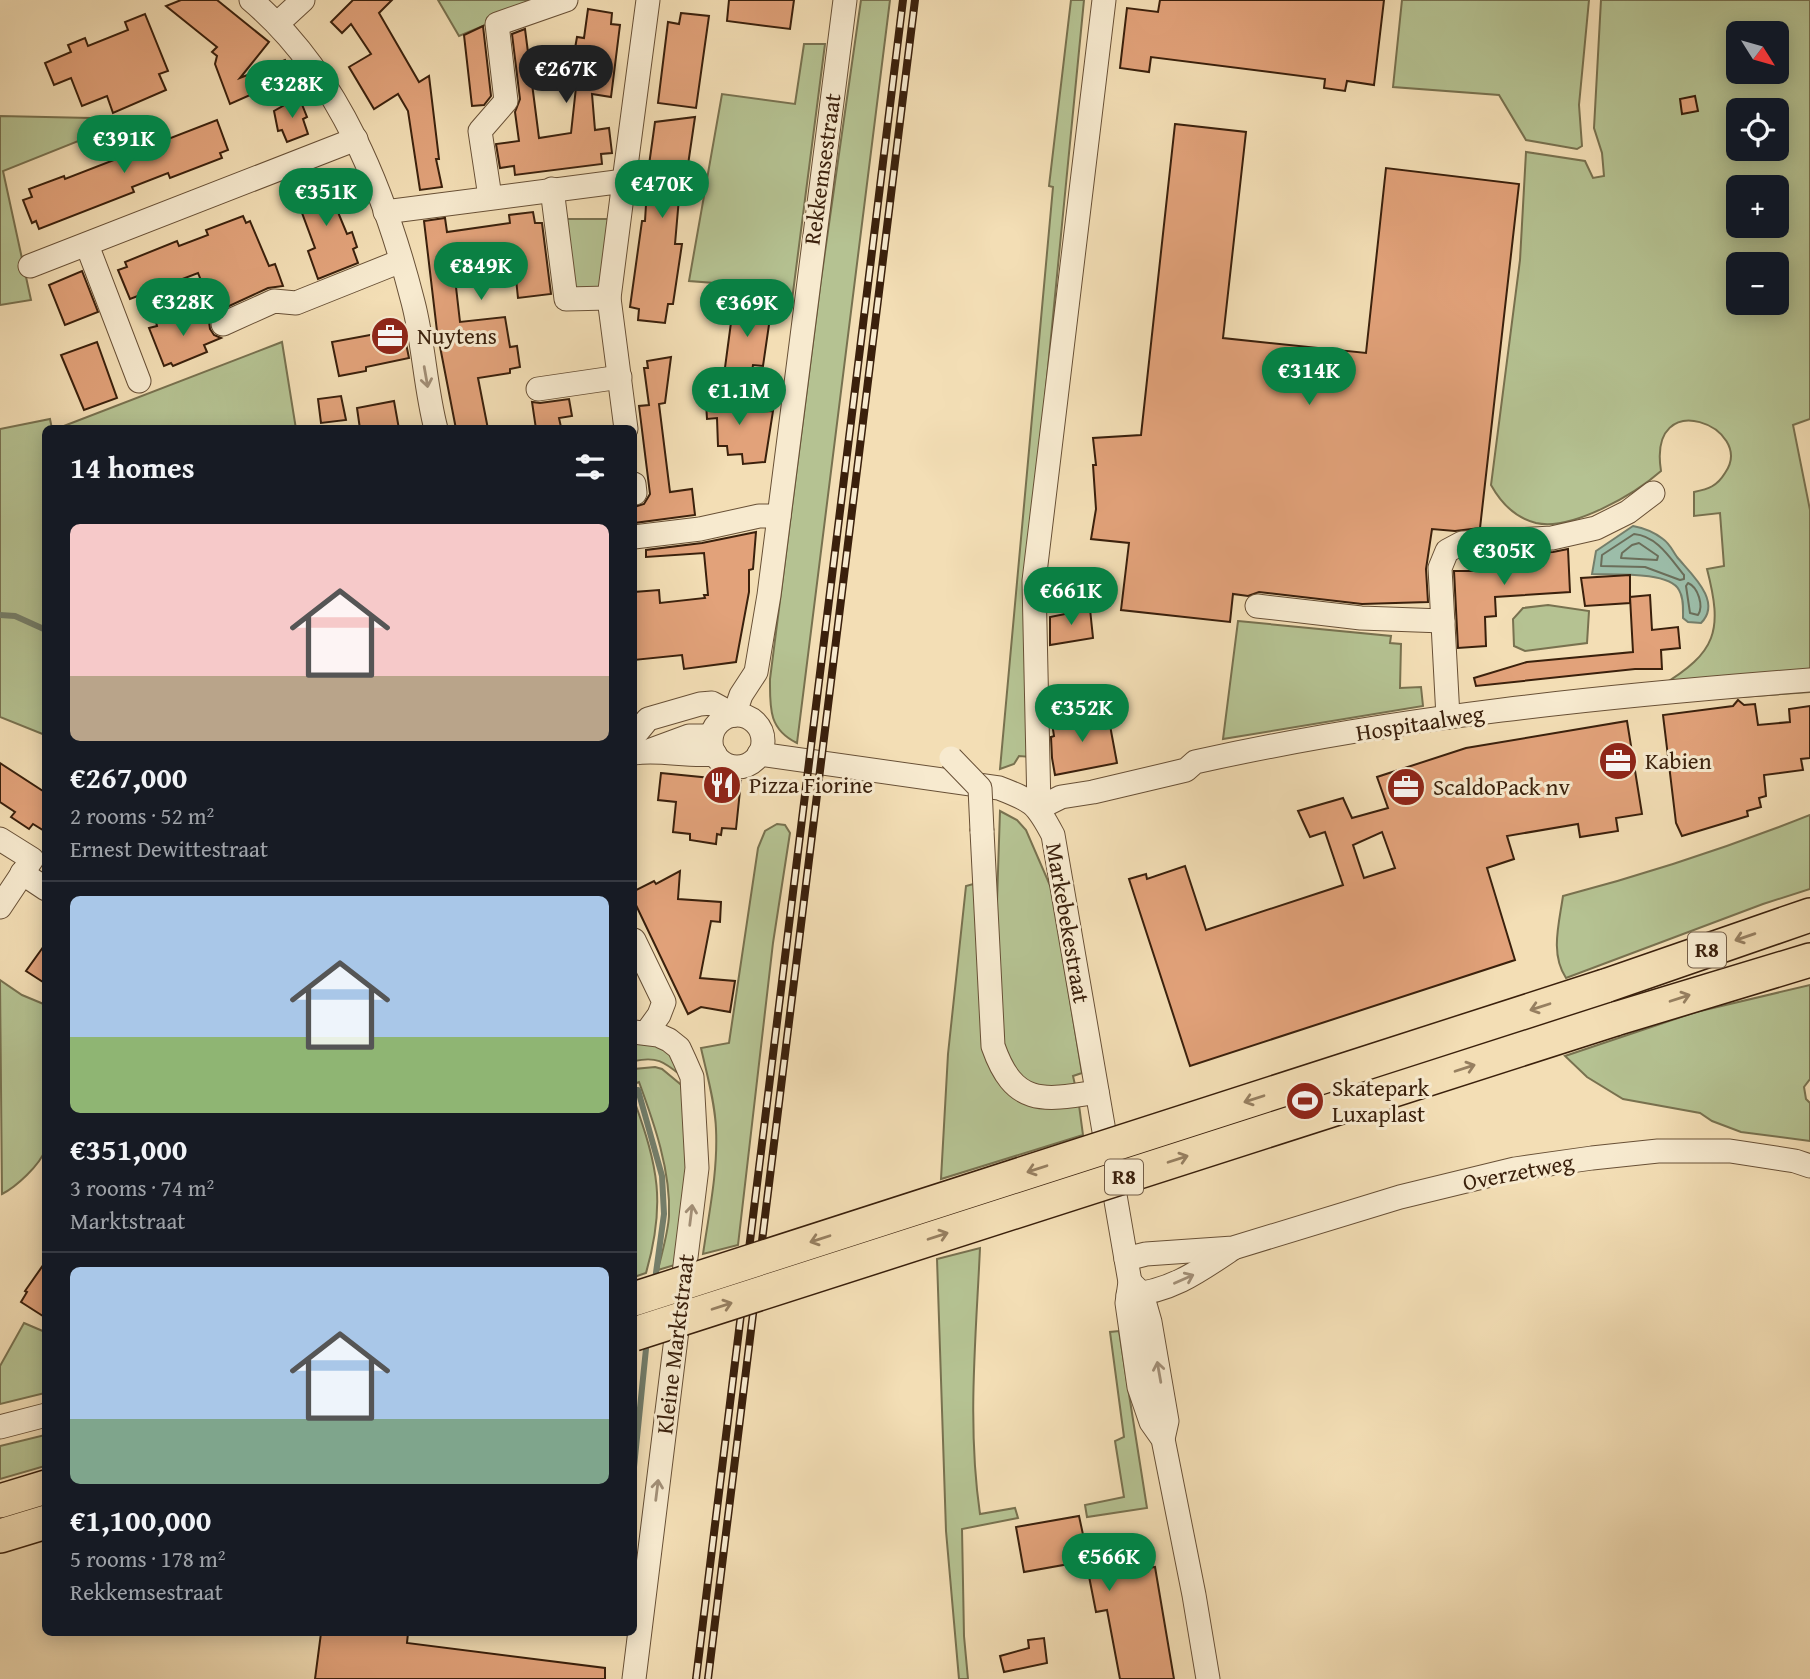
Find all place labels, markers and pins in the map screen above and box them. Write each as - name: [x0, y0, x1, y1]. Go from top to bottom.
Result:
- pin: €267K: [517, 46, 615, 105]
- pin: €328K: [243, 60, 341, 120]
- pin: €391K: [75, 116, 173, 175]
- pin: €470K: [613, 160, 711, 220]
- pin: €351K: [277, 168, 375, 228]
- pin: €849K: [432, 243, 530, 302]
- pin: €328K: [134, 278, 232, 338]
- pin: €369K: [698, 280, 796, 339]
- office icon: Nuytens: [369, 315, 411, 357]
- place label: Nuytens: [417, 319, 497, 352]
- pin: €314K: [1260, 348, 1358, 407]
- pin: €1.1M: [690, 368, 788, 427]
- pin: €305K: [1455, 528, 1553, 587]
- pin: €661K: [1022, 568, 1120, 627]
- pin: €352K: [1033, 684, 1131, 744]
- office icon: Kabien: [1597, 740, 1639, 782]
- place label: Kabien: [1645, 744, 1712, 777]
- restaurant icon: Pizza Fiorine: [701, 764, 743, 806]
- office icon: ScaldoPack nv: [1385, 766, 1427, 808]
- place label: Pizza Fiorine: [749, 768, 873, 801]
- place label: ScaldoPack nv: [1433, 770, 1571, 803]
- place label: Skatepark Luxaplast: [1332, 1071, 1429, 1130]
- sports icon: Skatepark Luxaplast: [1284, 1080, 1326, 1122]
- pin: €566K: [1060, 1534, 1158, 1593]

